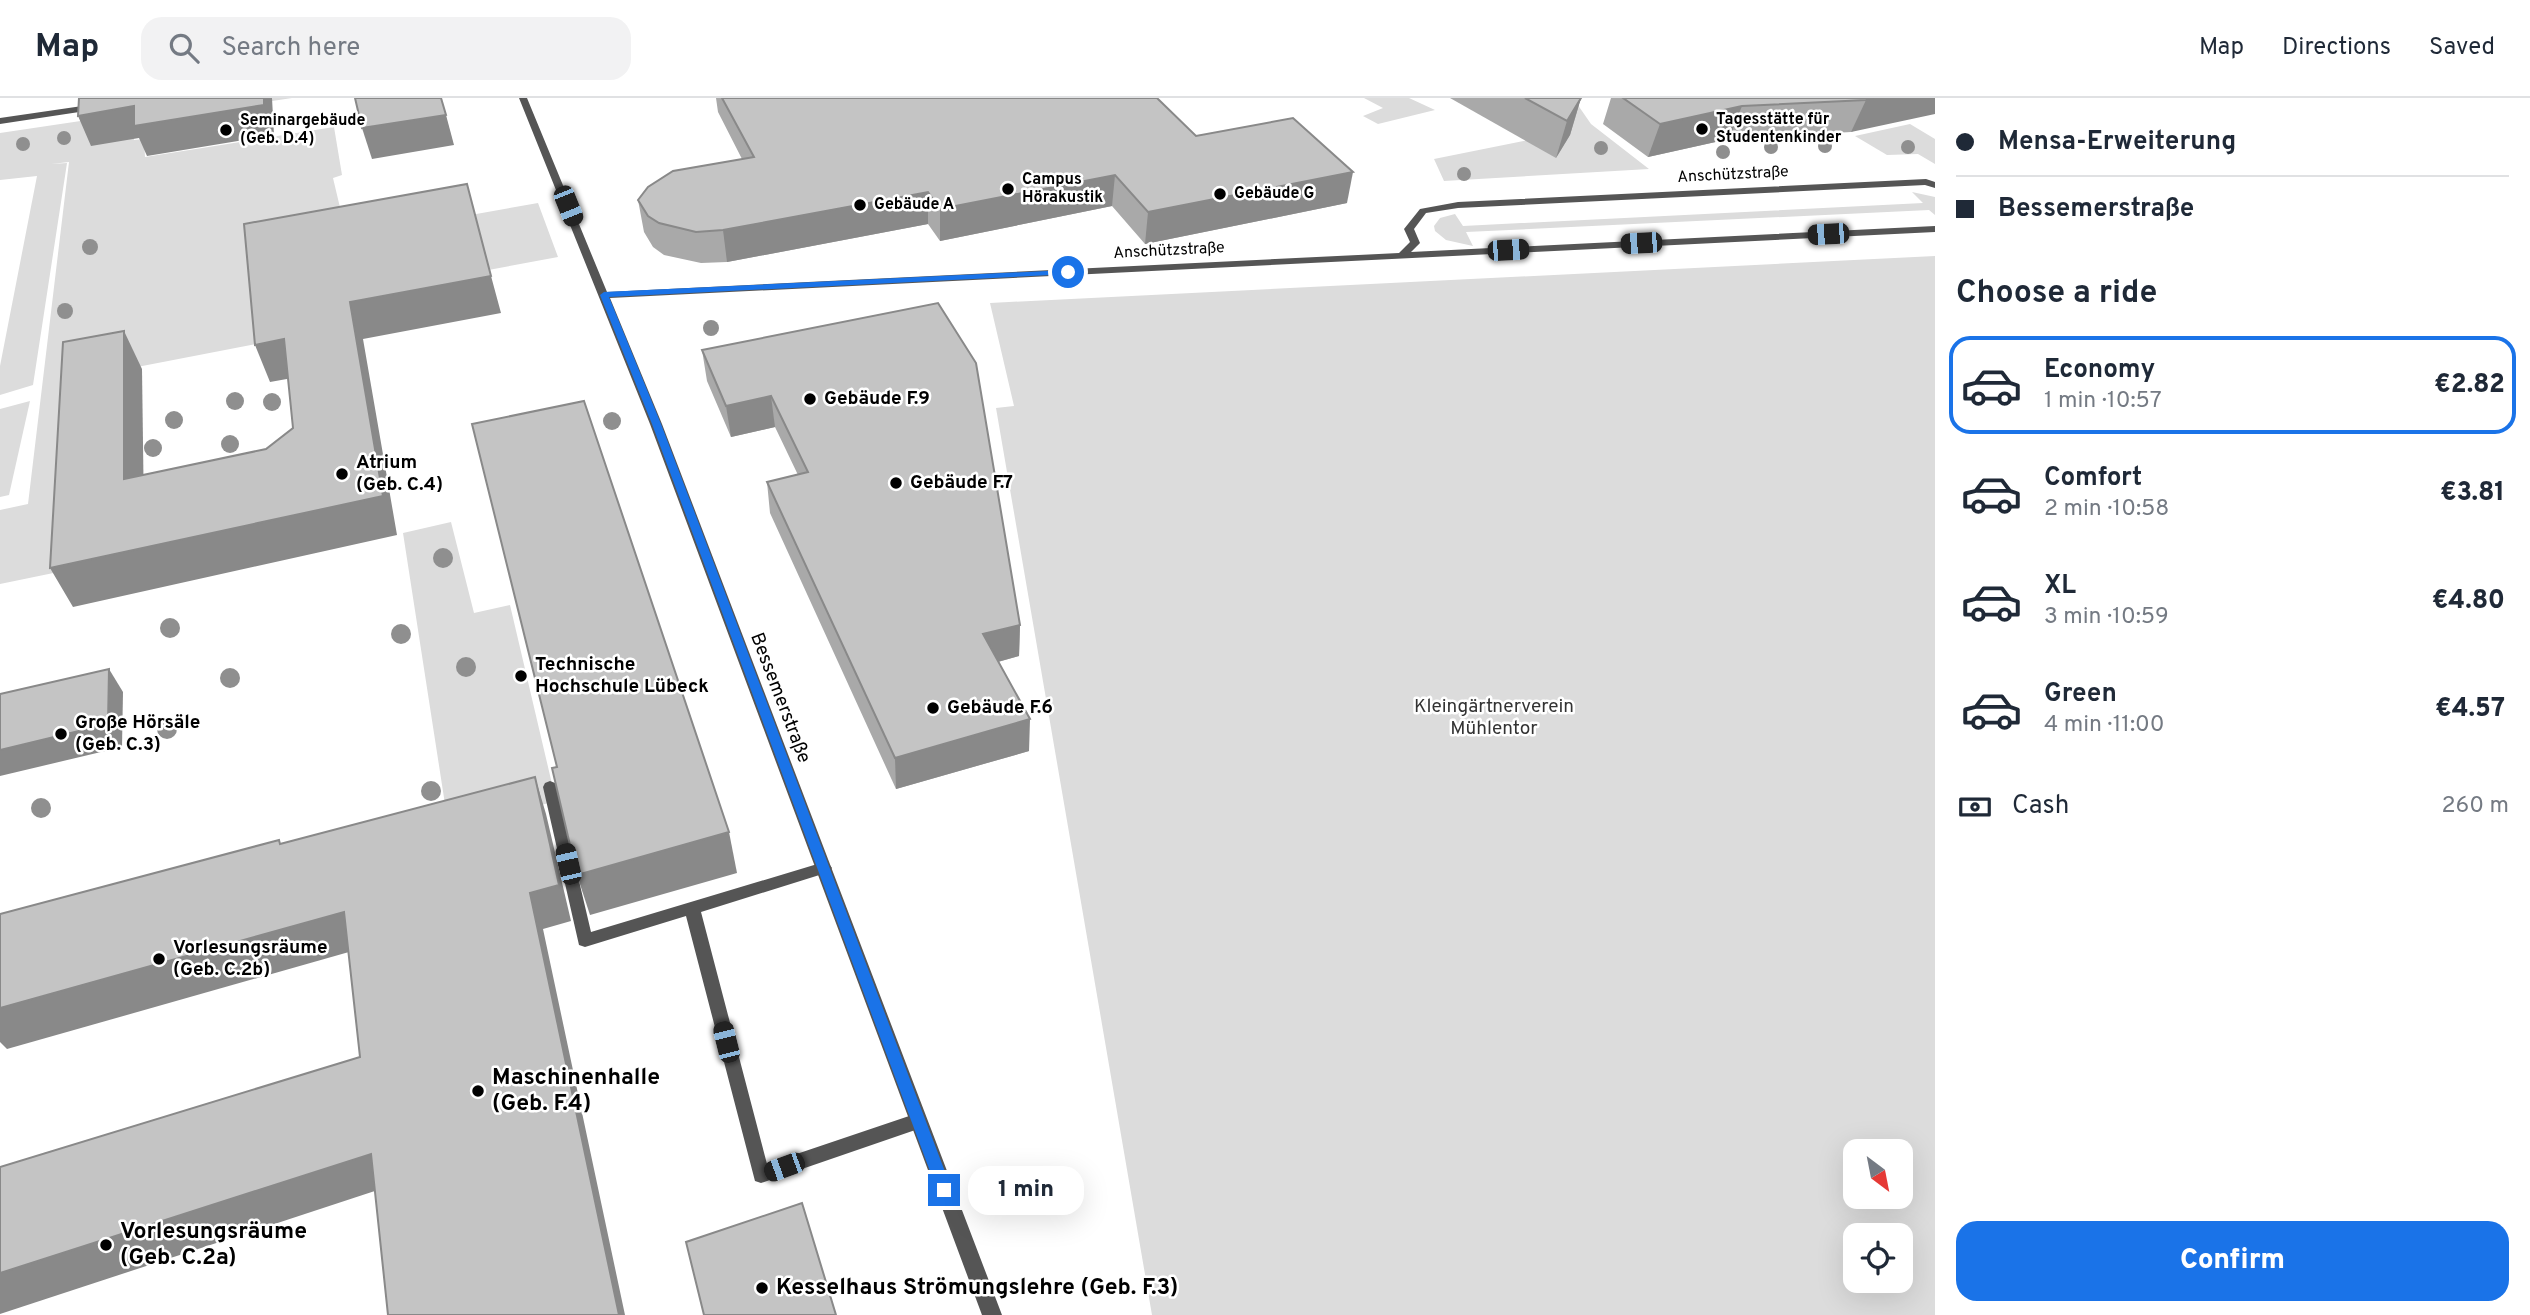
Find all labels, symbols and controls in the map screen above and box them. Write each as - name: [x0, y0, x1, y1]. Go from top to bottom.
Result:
- search box: [141, 17, 631, 80]
- text: Map: [35, 27, 99, 69]
- icon: search: [165, 29, 203, 67]
- text: Search here: [221, 32, 360, 65]
- text: Map: [2199, 33, 2244, 63]
- text: Directions: [2282, 33, 2391, 63]
- text: Saved: [2429, 33, 2495, 63]
- place label: Tagesstätte für Studentenkinder: [1716, 110, 1842, 148]
- place label: Seminargebäude (Geb. D.4): [240, 111, 365, 149]
- marker: Tagesstätte für Studentenkinder: [1694, 121, 1710, 137]
- marker: Seminargebäude (Geb. D.4): [218, 122, 234, 138]
- text: Mensa-Erweiterung: [1998, 126, 2236, 159]
- street label: Anschützstraße: [1677, 162, 1789, 188]
- place label: Campus Hörakustik: [1022, 170, 1103, 208]
- marker: Campus Hörakustik: [1000, 181, 1016, 197]
- car: [551, 183, 586, 229]
- place label: Gebäude G: [1234, 184, 1314, 204]
- marker: Gebäude G: [1212, 186, 1228, 202]
- text: Bessemerstraße: [1998, 193, 2194, 226]
- place label: Gebäude A: [874, 195, 954, 215]
- marker: Gebäude A: [852, 197, 868, 213]
- car: [1807, 222, 1850, 246]
- car: [1620, 231, 1663, 255]
- street label: Anschützstraße: [1113, 238, 1225, 264]
- car: [1487, 238, 1530, 262]
- route start: [1052, 256, 1084, 288]
- text: Choose a ride: [1956, 274, 2157, 314]
- icon: car: [1960, 354, 2023, 417]
- text: Economy: [2044, 354, 2155, 387]
- text: €2.82: [2434, 369, 2505, 402]
- place label: Gebäude F.9: [824, 387, 930, 411]
- text: 1 min · 10:57: [2044, 387, 2162, 416]
- marker: Gebäude F.9: [802, 391, 818, 407]
- place label: Atrium (Geb. C.4): [356, 451, 443, 497]
- icon: car: [1960, 462, 2023, 525]
- text: Comfort: [2044, 462, 2142, 495]
- marker: Atrium (Geb. C.4): [334, 466, 350, 482]
- place label: Gebäude F.7: [910, 471, 1013, 495]
- marker: Gebäude F.7: [888, 475, 904, 491]
- text: €3.81: [2440, 477, 2505, 510]
- text: 2 min · 10:58: [2044, 495, 2169, 524]
- icon: car: [1960, 570, 2023, 633]
- text: XL: [2044, 570, 2076, 603]
- text: €4.80: [2432, 585, 2505, 618]
- text: 3 min · 10:59: [2044, 603, 2169, 632]
- street label: Bessemerstraße: [744, 629, 816, 767]
- place label: Technische Hochschule Lübeck: [535, 653, 709, 699]
- marker: Technische Hochschule Lübeck: [513, 668, 529, 684]
- icon: car: [1960, 678, 2023, 741]
- text: Green: [2044, 678, 2117, 711]
- text: €4.57: [2435, 693, 2505, 726]
- park label: Kleingärtnerverein Mühlentor: [1414, 695, 1574, 741]
- place label: Gebäude F.6: [947, 696, 1053, 720]
- marker: Gebäude F.6: [925, 700, 941, 716]
- place label: Große Hörsäle (Geb. C.3): [75, 711, 200, 757]
- text: 4 min · 11:00: [2044, 711, 2164, 740]
- marker: Große Hörsäle (Geb. C.3): [53, 726, 69, 742]
- icon: cash: [1956, 788, 1994, 826]
- text: Cash: [2012, 790, 2069, 823]
- text: 260 m: [2442, 792, 2509, 821]
- car: [554, 841, 583, 887]
- place label: Vorlesungsräume (Geb. C.2b): [173, 936, 328, 982]
- marker: Vorlesungsräume (Geb. C.2b): [151, 951, 167, 967]
- car: [711, 1019, 742, 1065]
- place label: Maschinenhalle (Geb. F.4): [492, 1064, 660, 1119]
- marker: Maschinenhalle (Geb. F.4): [470, 1083, 486, 1099]
- north arrow: [1843, 1139, 1913, 1209]
- map controls: [1843, 1139, 1913, 1293]
- car: [761, 1150, 808, 1184]
- callout: 1 min: [968, 1166, 1084, 1214]
- route end: [928, 1174, 960, 1206]
- text: 1 min: [998, 1176, 1054, 1205]
- place label: Vorlesungsräume (Geb. C.2a): [120, 1218, 307, 1273]
- button: Confirm: [1956, 1221, 2509, 1301]
- button: locate: [1843, 1223, 1913, 1293]
- marker: Vorlesungsräume (Geb. C.2a): [98, 1237, 114, 1253]
- place label: Kesselhaus Strömungslehre (Geb. F.3): [776, 1274, 1178, 1303]
- marker: Kesselhaus Strömungslehre (Geb. F.3): [754, 1280, 770, 1296]

